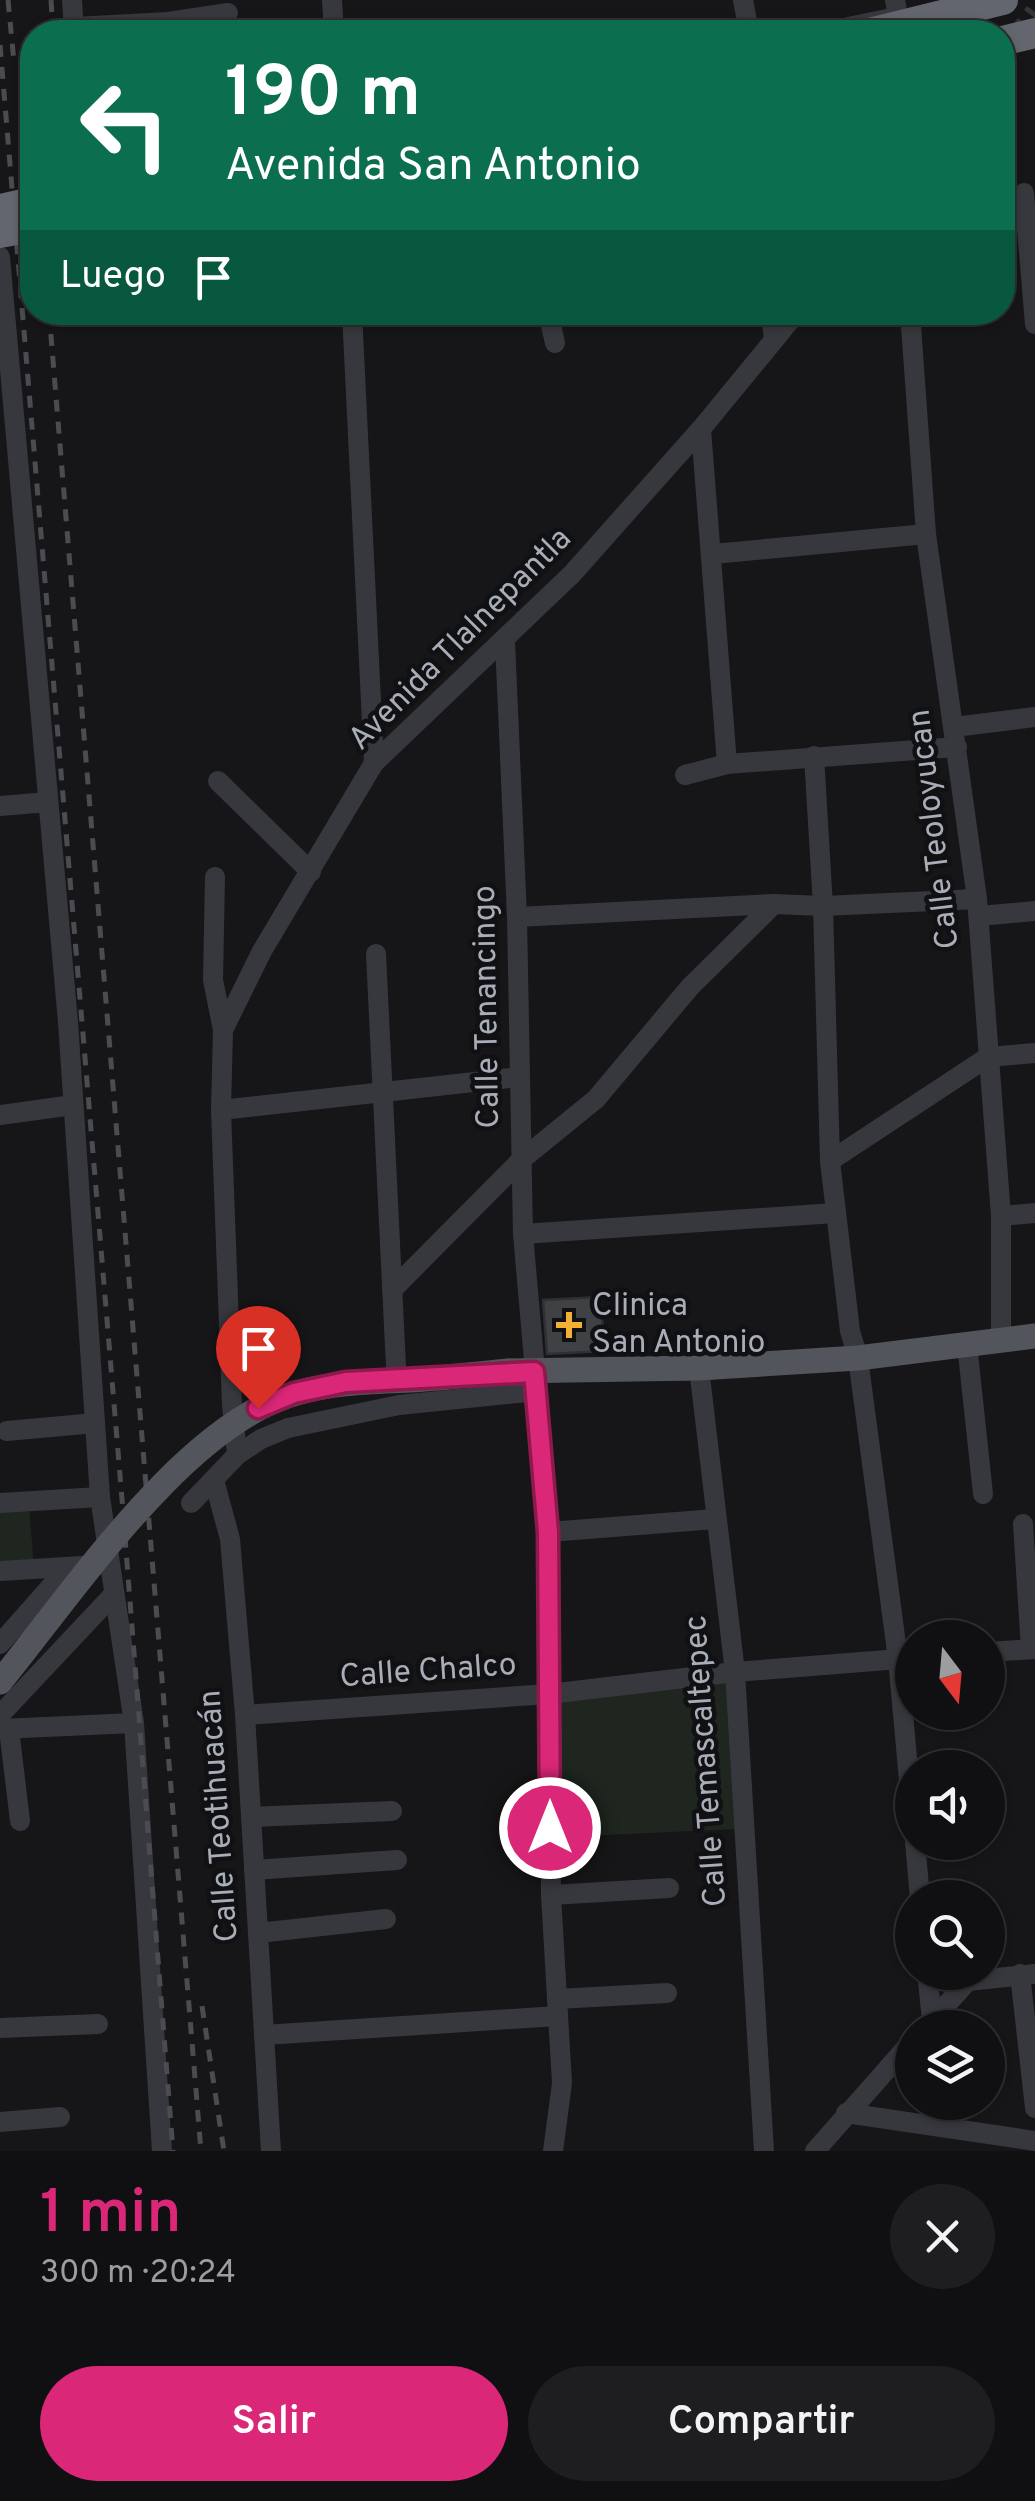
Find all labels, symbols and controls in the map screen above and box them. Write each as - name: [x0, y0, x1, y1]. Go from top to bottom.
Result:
- text: 190 m: [225, 52, 421, 141]
- icon: left: [60, 60, 190, 190]
- text: Avenida San Antonio: [225, 139, 641, 196]
- icon: arrive: [186, 250, 241, 305]
- text: Luego: [60, 253, 166, 302]
- street label: Avenida Tlalnepantla: [341, 520, 581, 760]
- street label: Calle Teoloyucan: [900, 707, 970, 951]
- street label: Calle Tenancingo: [466, 885, 510, 1129]
- place label: Clinica San Antonio: [592, 1287, 765, 1364]
- pin: [216, 1306, 301, 1409]
- marker: Clinica San Antonio: [556, 1312, 582, 1338]
- icon: arrive: [231, 1321, 286, 1376]
- street label: Calle Temascaltepec: [677, 1614, 737, 1908]
- north arrow: [895, 1620, 1005, 1730]
- map controls: [895, 1620, 1005, 2120]
- street label: Calle Chalco: [338, 1646, 518, 1698]
- street label: Calle Teotihuacán: [191, 1688, 249, 1944]
- button: sound: [895, 1750, 1005, 1860]
- position arrow: [498, 1776, 602, 1880]
- button: search: [895, 1880, 1005, 1990]
- button: layers: [895, 2010, 1005, 2120]
- text: 1 min: [40, 2178, 181, 2254]
- button: close: [890, 2184, 995, 2289]
- text: 300 m · 20:24: [40, 2254, 236, 2294]
- button: Salir: [40, 2366, 508, 2481]
- button: Compartir: [528, 2366, 995, 2481]

